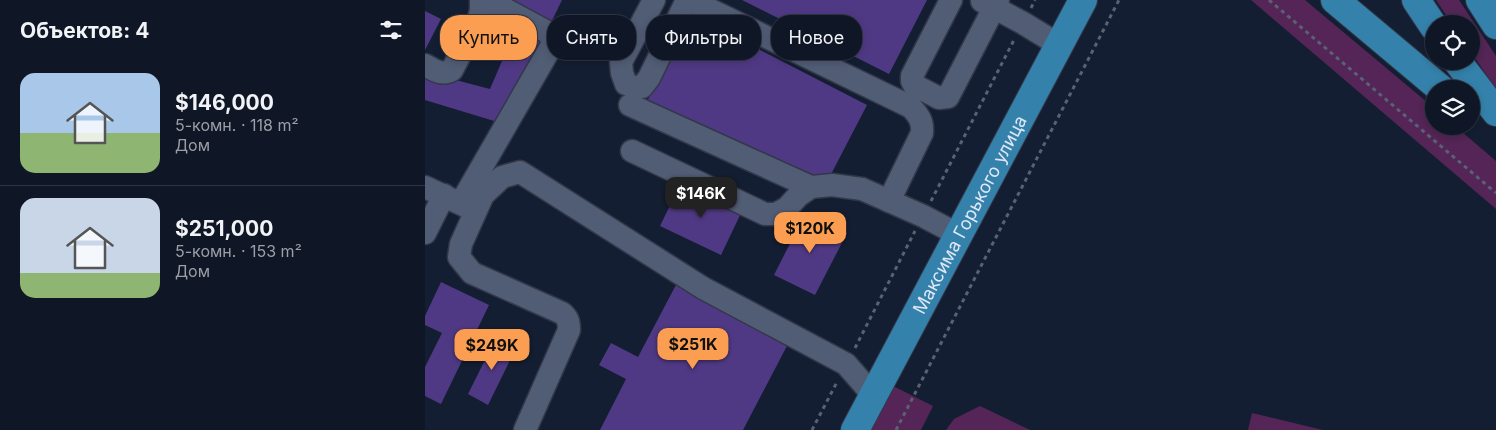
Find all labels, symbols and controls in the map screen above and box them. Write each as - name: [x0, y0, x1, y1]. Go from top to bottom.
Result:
- chip: Купить: [440, 15, 537, 60]
- chip: Снять: [547, 15, 636, 60]
- chip: Фильтры: [646, 15, 761, 60]
- chip: Новое: [771, 15, 862, 60]
- map controls: [1425, 15, 1480, 135]
- button: locate: [1425, 15, 1480, 70]
- icon: filters: [377, 16, 405, 44]
- text: Объектов: 4: [20, 18, 149, 43]
- button: layers: [1425, 80, 1480, 135]
- text: $146,000: [175, 90, 274, 115]
- icon: home: [60, 93, 120, 153]
- street label: Максима Горького улица: [908, 112, 1030, 317]
- text: 5-комн. · 118 m²: [175, 115, 299, 135]
- text: Дом: [175, 135, 210, 155]
- pin: $146K: [666, 176, 736, 219]
- text: $146K: [676, 183, 726, 203]
- pin: $120K: [775, 212, 845, 254]
- text: $251,000: [175, 216, 273, 241]
- icon: home: [60, 218, 120, 278]
- text: $120K: [785, 218, 835, 238]
- text: 5-комн. · 153 m²: [175, 241, 302, 261]
- text: Дом: [175, 261, 210, 281]
- pin: $249K: [457, 328, 527, 371]
- pin: $251K: [658, 328, 728, 370]
- text: $251K: [668, 334, 718, 354]
- text: $249K: [465, 335, 519, 355]

